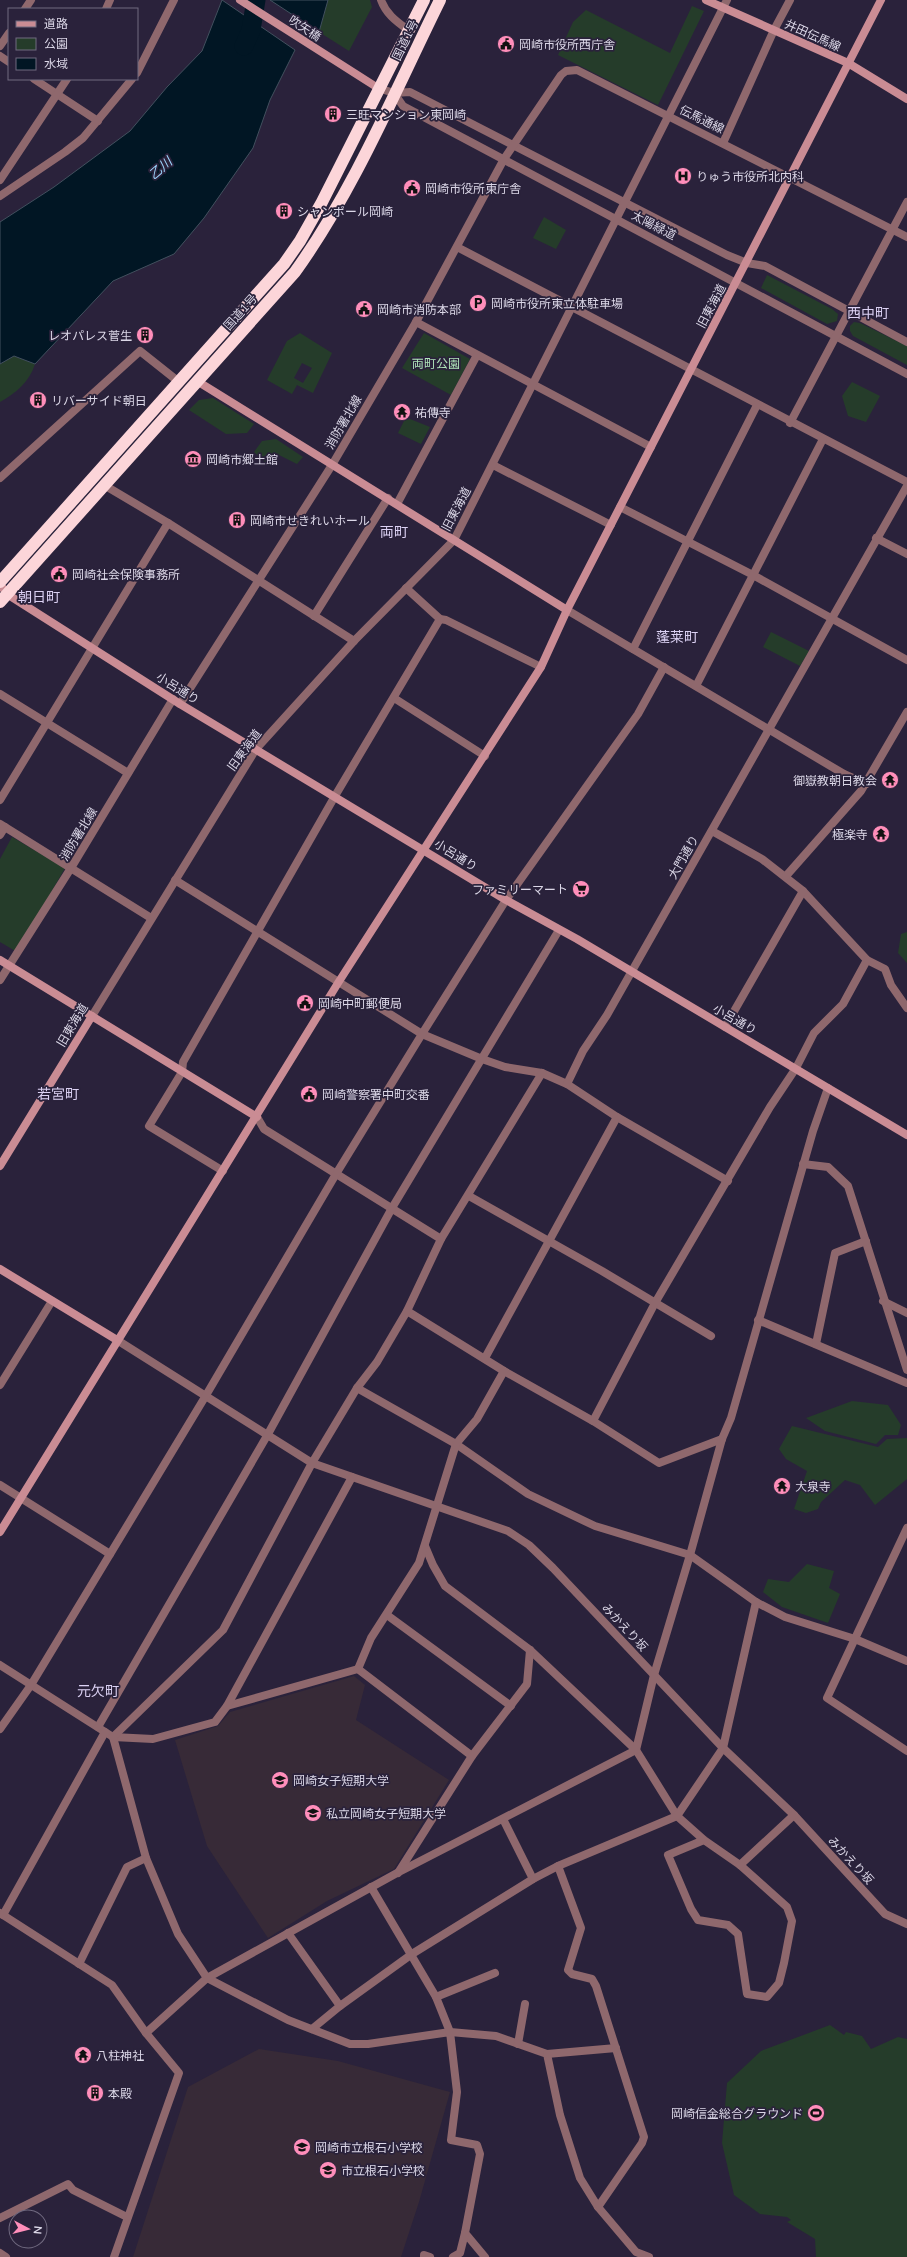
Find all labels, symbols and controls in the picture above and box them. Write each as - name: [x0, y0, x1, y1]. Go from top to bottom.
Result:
- legend: [8, 8, 138, 80]
- street label: 吹矢橋: [286, 12, 324, 44]
- text: 道路: [44, 16, 68, 31]
- street label: 井田伝馬線: [783, 16, 843, 54]
- street label: 国道1号: [389, 17, 421, 63]
- public building icon: 岡崎市役所西庁舎: [496, 34, 516, 54]
- text: 公園: [44, 36, 68, 51]
- place label: 岡崎市役所西庁舎: [519, 37, 615, 52]
- text: 水域: [44, 56, 68, 71]
- street label: 伝馬通線: [677, 102, 727, 136]
- building icon: 三旺マンション東岡崎: [323, 104, 343, 124]
- place label: 三旺マンション東岡崎: [346, 107, 466, 122]
- water label: 乙川: [145, 152, 177, 183]
- hospital icon: りゅう市役所北内科: [673, 166, 693, 186]
- place label: りゅう市役所北内科: [696, 169, 804, 184]
- public building icon: 岡崎市役所東庁舎: [402, 178, 422, 198]
- place label: 岡崎市役所東庁舎: [425, 181, 521, 196]
- building icon: シャンポール岡崎: [274, 201, 294, 221]
- place label: シャンポール岡崎: [297, 204, 393, 219]
- street label: 太陽緑道: [629, 207, 679, 243]
- street label: 旧東海道: [693, 281, 729, 331]
- street label: 国道1号: [220, 291, 260, 333]
- parking icon: 岡崎市役所東立体駐車場: [468, 293, 488, 313]
- place label: 岡崎市役所東立体駐車場: [491, 296, 623, 311]
- public building icon: 岡崎市消防本部: [354, 299, 374, 319]
- place label: 岡崎市消防本部: [377, 302, 461, 317]
- district label: 西中町: [847, 304, 889, 322]
- building icon: レオパレス菅生: [135, 325, 155, 345]
- place label: レオパレス菅生: [48, 328, 132, 343]
- park label: 両町公園: [412, 356, 460, 371]
- building icon: リバーサイド朝日: [28, 390, 48, 410]
- street label: 消防署北線: [322, 392, 364, 452]
- place label: リバーサイド朝日: [51, 393, 147, 408]
- temple icon: 祐傳寺: [392, 402, 412, 422]
- place label: 祐傳寺: [415, 405, 451, 420]
- museum icon: 岡崎市郷土館: [183, 449, 203, 469]
- place label: 岡崎市郷土館: [206, 452, 278, 467]
- street label: 旧東海道: [438, 484, 474, 534]
- building icon: 岡崎市せきれいホール: [227, 510, 247, 530]
- place label: 岡崎市せきれいホール: [250, 513, 370, 528]
- district label: 両町: [380, 523, 408, 541]
- public building icon: 岡崎社会保険事務所: [49, 564, 69, 584]
- place label: 岡崎社会保険事務所: [72, 567, 180, 582]
- district label: 朝日町: [18, 588, 60, 606]
- district label: 蓬莱町: [656, 628, 698, 646]
- street label: 小呂通り: [154, 669, 202, 707]
- street label: 旧東海道: [224, 726, 264, 774]
- temple icon: 御嶽教朝日教会: [880, 770, 900, 790]
- place label: 御嶽教朝日教会: [793, 773, 877, 788]
- street label: 消防署北線: [56, 804, 100, 864]
- temple icon: 極楽寺: [871, 824, 891, 844]
- place label: 極楽寺: [832, 827, 868, 842]
- street label: 大門通り: [665, 832, 701, 882]
- street label: 小呂通り: [432, 836, 480, 874]
- supermarket icon: ファミリーマート: [571, 879, 591, 899]
- place label: ファミリーマート: [472, 882, 568, 897]
- public building icon: 岡崎中町郵便局: [295, 993, 315, 1013]
- place label: 岡崎中町郵便局: [318, 996, 402, 1011]
- street label: 旧東海道: [53, 1001, 91, 1049]
- street label: 小呂通り: [710, 1001, 760, 1037]
- public building icon: 岡崎警察署中町交番: [299, 1084, 319, 1104]
- district label: 若宮町: [37, 1085, 79, 1103]
- place label: 岡崎警察署中町交番: [322, 1087, 430, 1102]
- temple icon: 大泉寺: [772, 1476, 792, 1496]
- place label: 大泉寺: [795, 1479, 831, 1494]
- street label: みかえり坂: [599, 1600, 651, 1654]
- district label: 元欠町: [77, 1682, 119, 1700]
- school or university icon: 岡崎女子短期大学: [270, 1770, 290, 1790]
- place label: 岡崎女子短期大学: [293, 1773, 389, 1788]
- school or university icon: 私立岡崎女子短期大学: [303, 1803, 323, 1823]
- place label: 私立岡崎女子短期大学: [326, 1806, 446, 1821]
- street label: みかえり坂: [825, 1833, 877, 1887]
- temple icon: 八柱神社: [73, 2045, 93, 2065]
- place label: 八柱神社: [96, 2048, 144, 2063]
- building icon: 本殿: [85, 2083, 105, 2103]
- place label: 本殿: [108, 2086, 132, 2101]
- sports icon: 岡崎信金総合グラウンド: [806, 2103, 826, 2123]
- place label: 岡崎信金総合グラウンド: [671, 2106, 803, 2121]
- school or university icon: 岡崎市立根石小学校: [292, 2137, 312, 2157]
- place label: 岡崎市立根石小学校: [315, 2140, 423, 2155]
- school or university icon: 市立根石小学校: [318, 2160, 338, 2180]
- place label: 市立根石小学校: [341, 2163, 425, 2178]
- north arrow: [8, 2209, 48, 2249]
- text: N: [30, 2225, 45, 2235]

